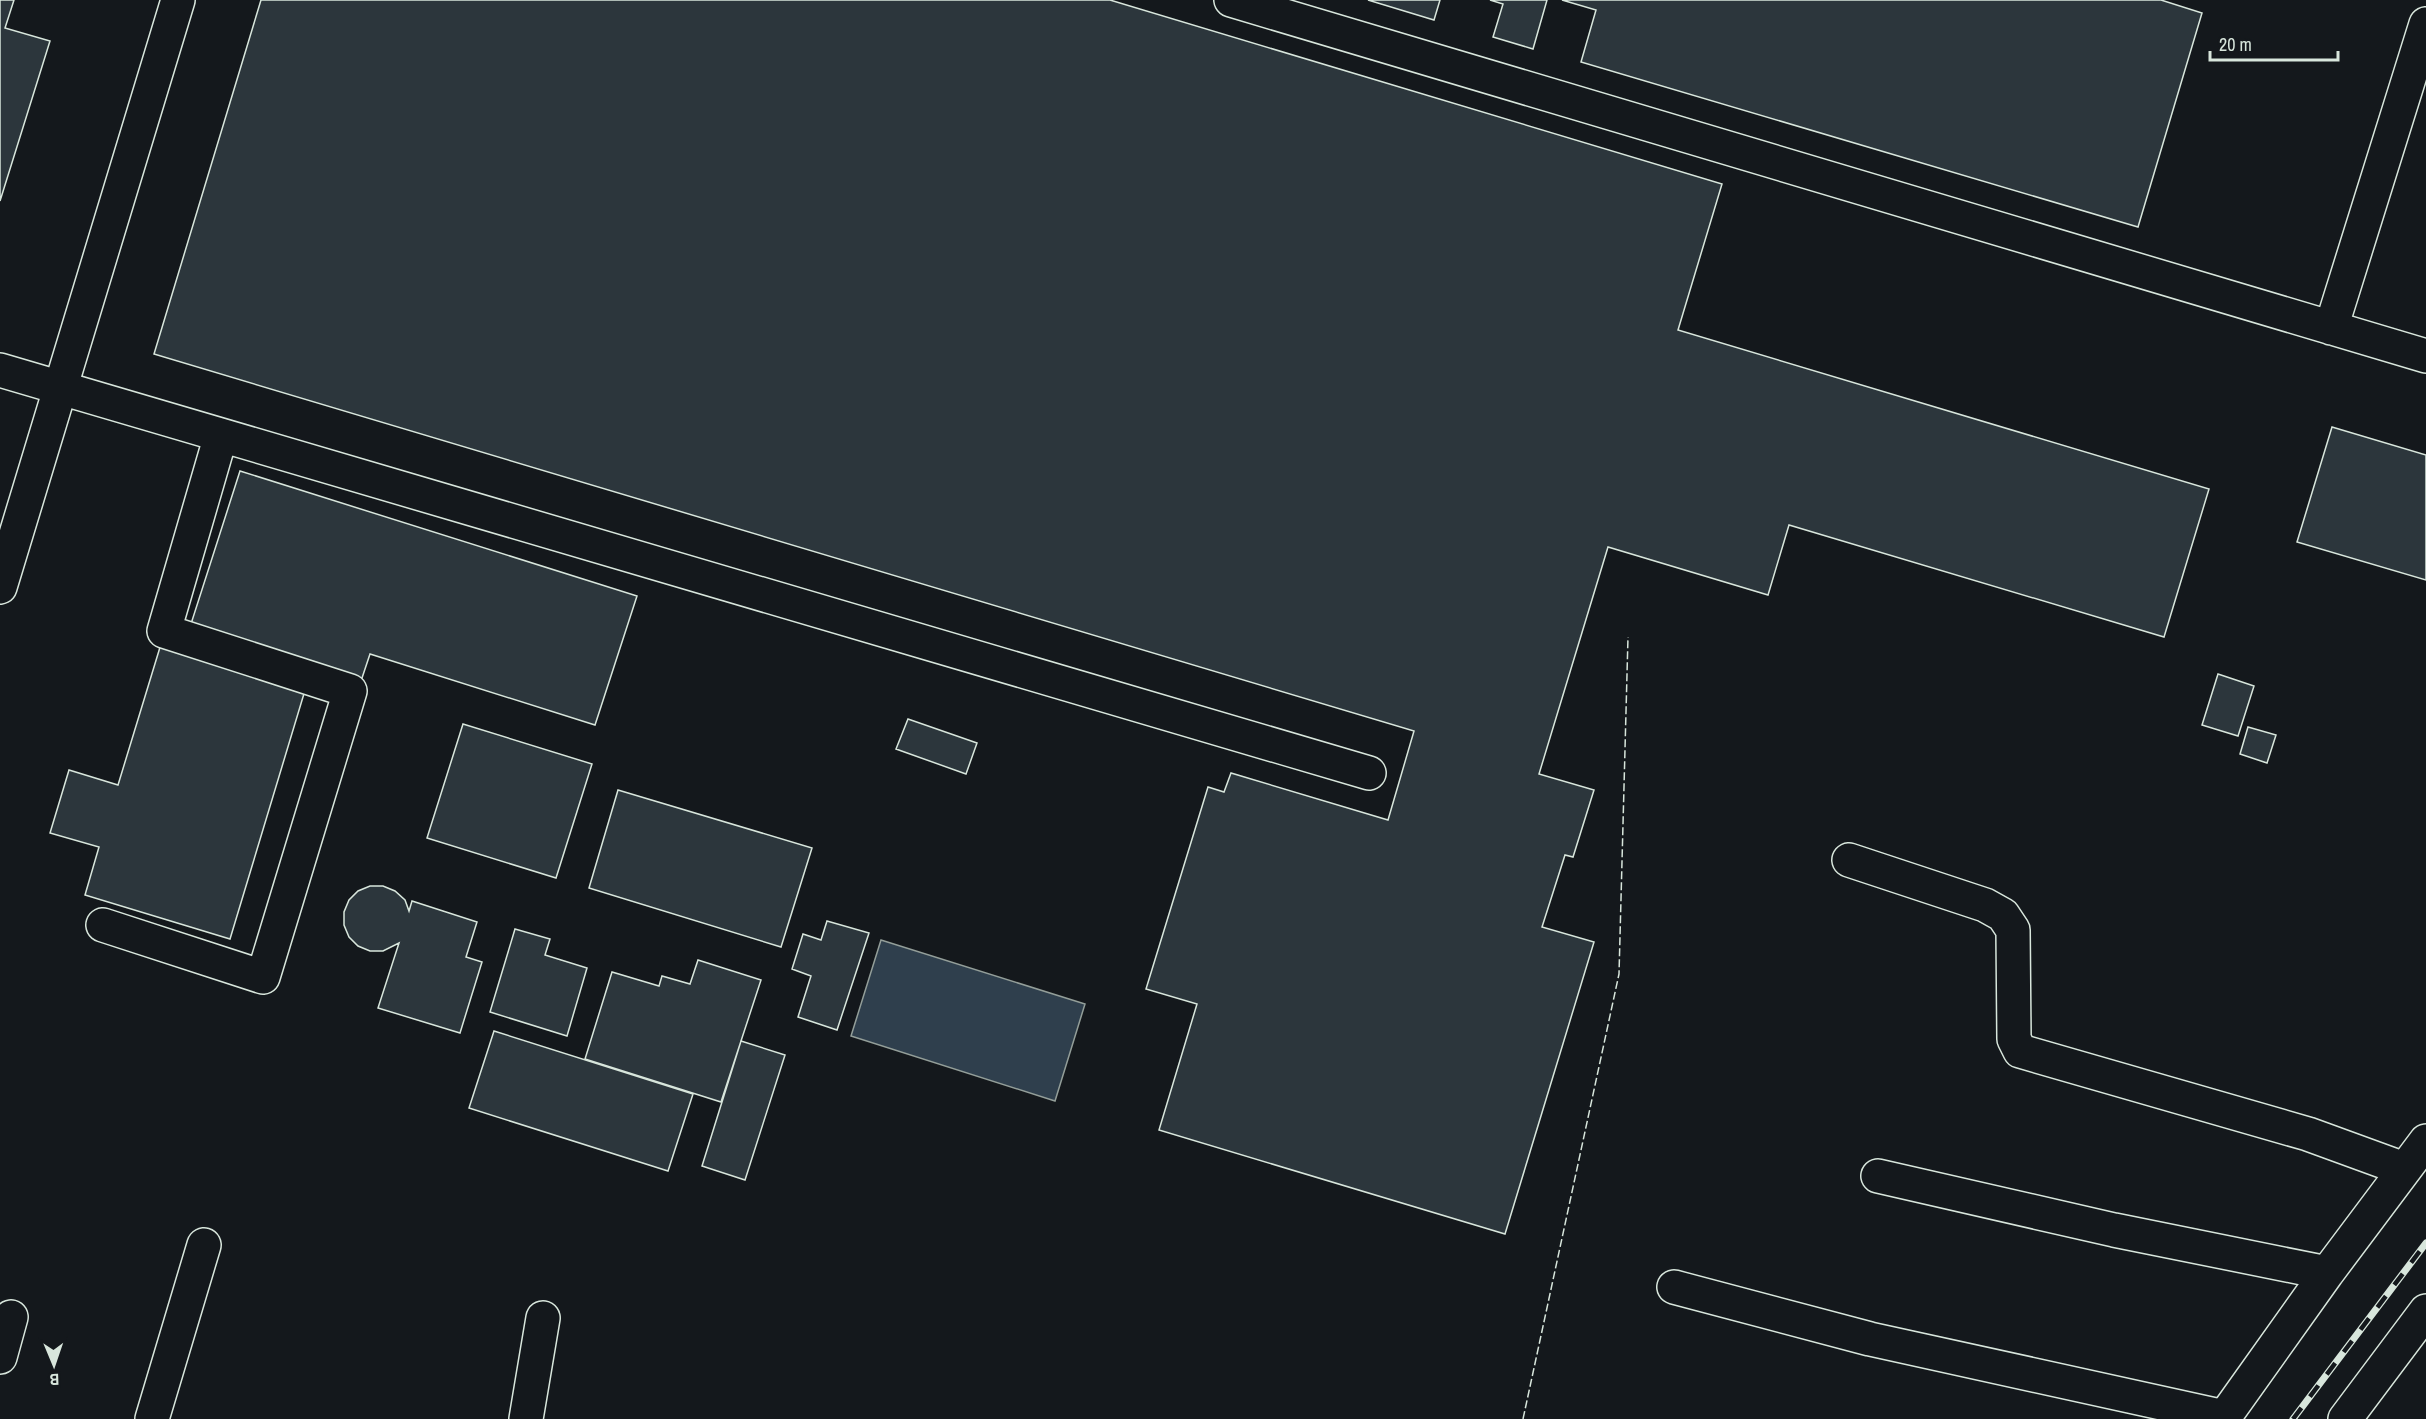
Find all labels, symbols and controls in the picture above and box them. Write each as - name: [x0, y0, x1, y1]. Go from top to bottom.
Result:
- scale bar: [2210, 24, 2338, 62]
- text: 20 m: [2219, 32, 2252, 57]
- north arrow: [24, 1335, 84, 1395]
- text: B: [49, 1369, 60, 1391]

